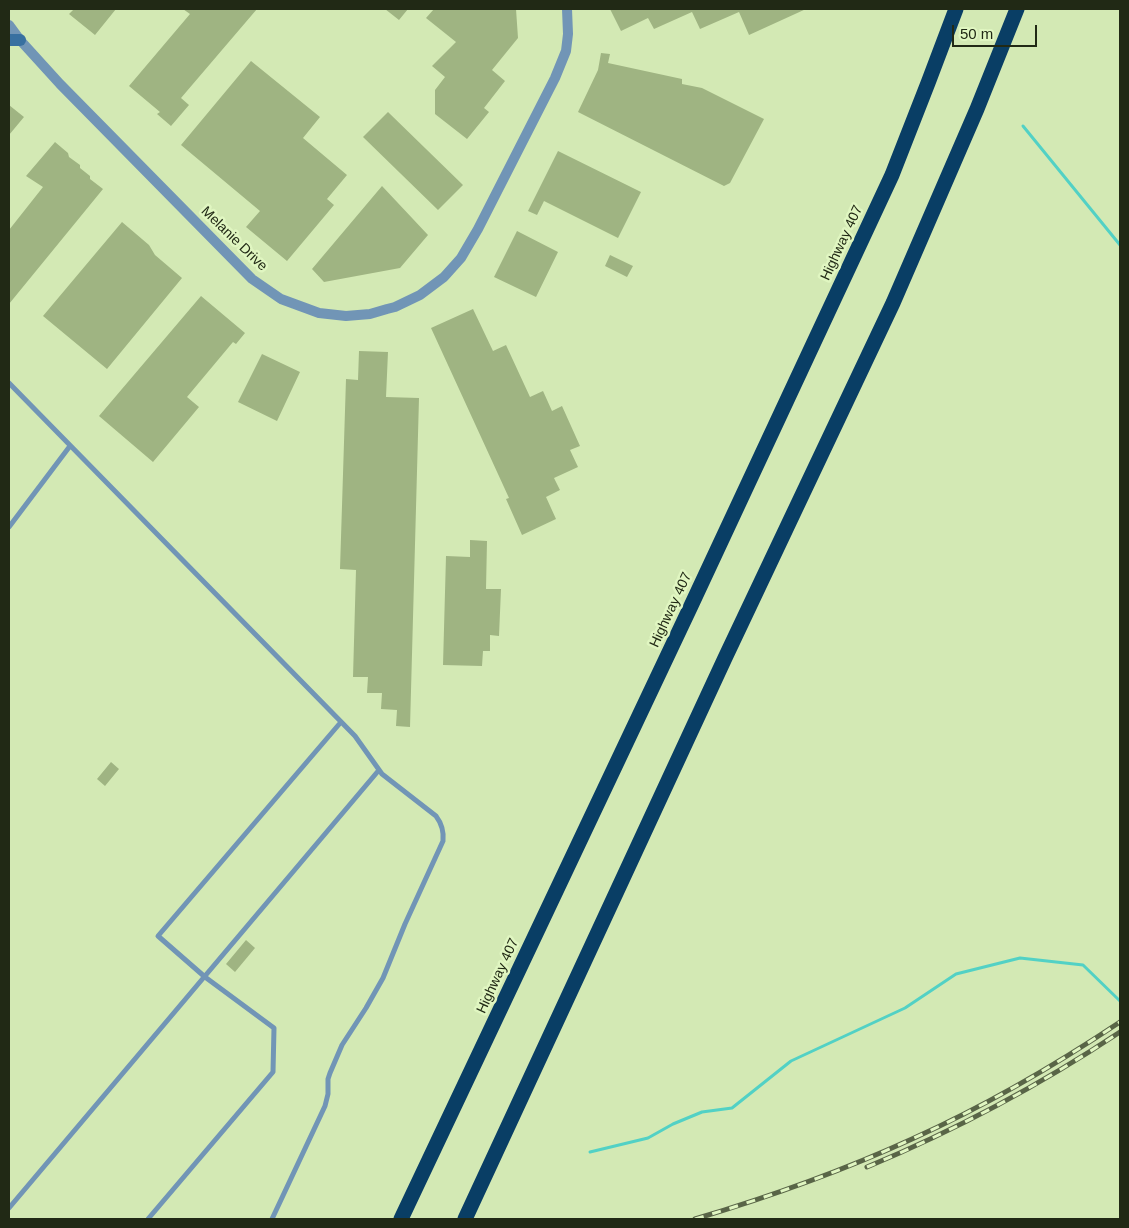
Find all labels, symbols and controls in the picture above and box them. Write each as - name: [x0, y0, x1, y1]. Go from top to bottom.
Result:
- scale bar: [954, 15, 1039, 47]
- text: 50 m: [960, 25, 993, 42]
- street label: Melanie Drive: [197, 203, 271, 275]
- street label: Highway 407: [817, 203, 867, 283]
- street label: Highway 407: [646, 570, 696, 650]
- street label: Highway 407: [473, 936, 523, 1016]

